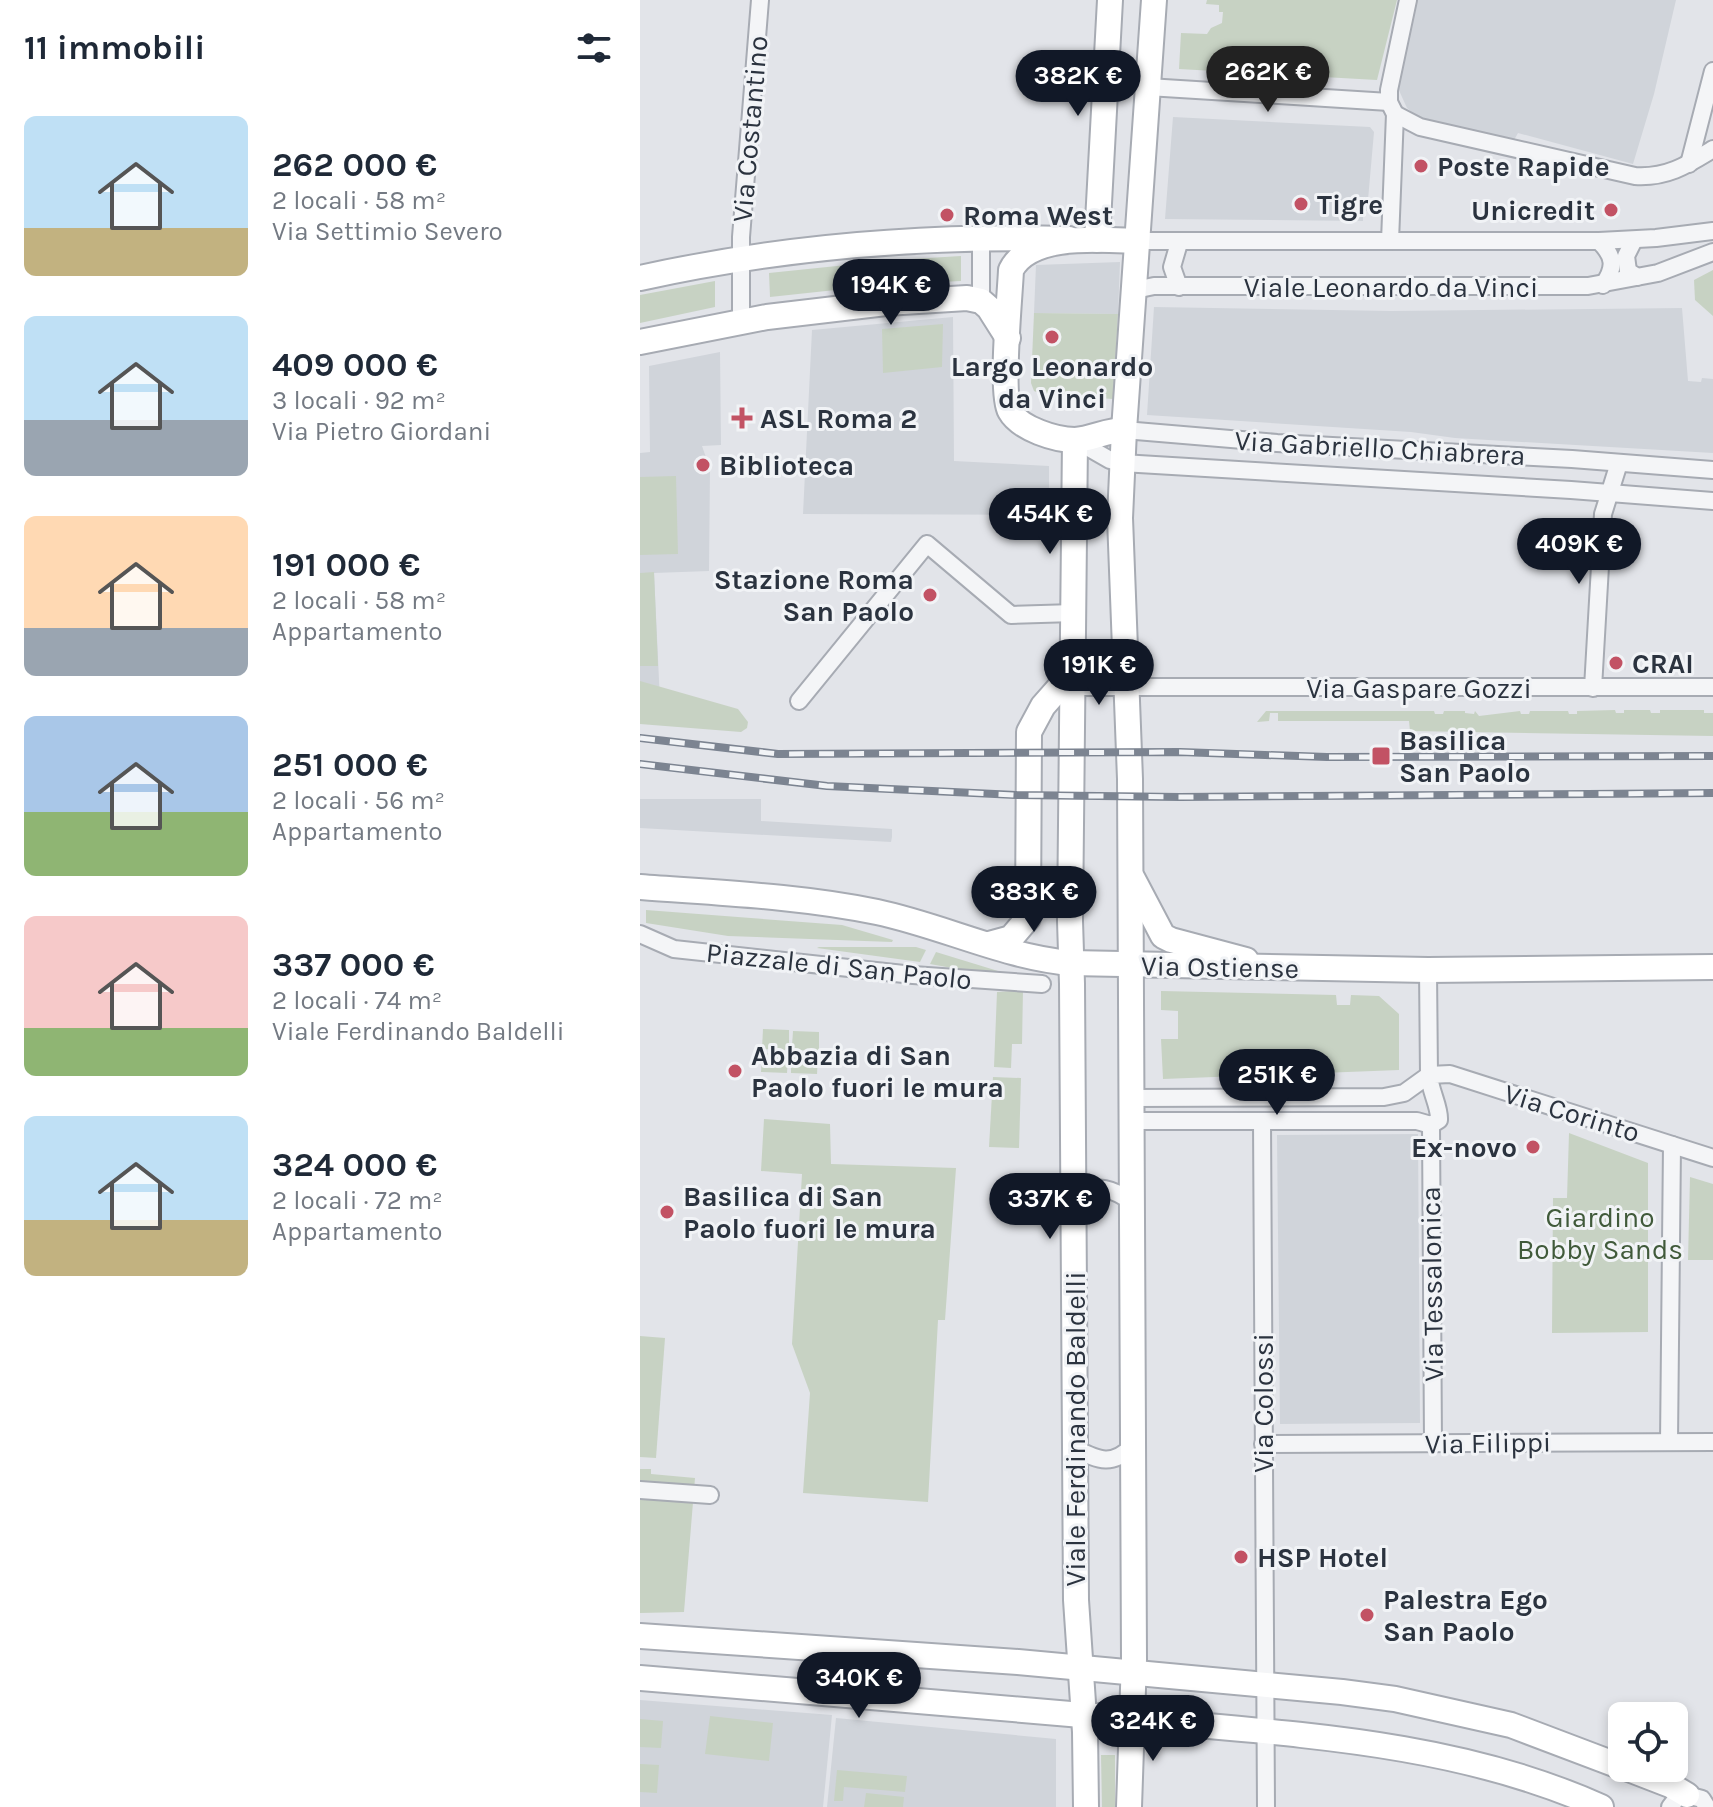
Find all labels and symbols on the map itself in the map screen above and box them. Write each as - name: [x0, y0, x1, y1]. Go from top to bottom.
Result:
- street label: Via Costantino: [725, 34, 775, 224]
- pin: 262K €: [1203, 46, 1333, 114]
- pin: 382K €: [1013, 50, 1143, 118]
- place label: Poste Rapide: [1437, 150, 1610, 183]
- marker: Poste Rapide: [1412, 157, 1430, 175]
- place label: Tigre: [1317, 188, 1383, 221]
- place label: Unicredit: [1471, 194, 1595, 227]
- marker: Tigre: [1292, 195, 1310, 213]
- place label: Roma West: [963, 199, 1113, 232]
- marker: Unicredit: [1602, 201, 1620, 219]
- marker: Roma West: [938, 206, 956, 224]
- pin: 194K €: [826, 259, 956, 327]
- street label: Viale Leonardo da Vinci: [1244, 271, 1538, 304]
- marker: Largo Leonardo da Vinci: [1043, 328, 1061, 346]
- place label: Largo Leonardo da Vinci: [951, 350, 1153, 415]
- place label: ASL Roma 2: [760, 402, 917, 435]
- marker: ASL Roma 2: [731, 407, 753, 429]
- street label: Via Gabriello Chiabrera: [1234, 424, 1526, 472]
- place label: Biblioteca: [719, 449, 854, 482]
- marker: Biblioteca: [694, 456, 712, 474]
- pin: 454K €: [985, 488, 1115, 556]
- pin: 409K €: [1514, 518, 1644, 586]
- place label: Stazione Roma San Paolo: [714, 563, 914, 628]
- marker: Stazione Roma San Paolo: [921, 586, 939, 604]
- pin: 191K €: [1034, 639, 1164, 707]
- place label: CRAI: [1632, 647, 1694, 680]
- marker: CRAI: [1607, 654, 1625, 672]
- street label: Via Gaspare Gozzi: [1306, 672, 1532, 705]
- place label: Basilica San Paolo: [1399, 724, 1531, 789]
- marker: Basilica San Paolo: [1370, 745, 1392, 767]
- pin: 383K €: [969, 866, 1099, 934]
- street label: Piazzale di San Paolo: [705, 936, 973, 996]
- street label: Via Ostiense: [1141, 949, 1299, 985]
- place label: Abbazia di San Paolo fuori le mura: [751, 1039, 1004, 1104]
- pin: 251K €: [1212, 1049, 1342, 1117]
- marker: Abbazia di San Paolo fuori le mura: [726, 1062, 744, 1080]
- street label: Via Corinto: [1500, 1077, 1644, 1149]
- place label: Ex-novo: [1411, 1131, 1517, 1164]
- marker: Ex-novo: [1524, 1138, 1542, 1156]
- pin: 337K €: [985, 1173, 1115, 1241]
- place label: Basilica di San Paolo fuori le mura: [683, 1180, 936, 1245]
- street label: Via Tessalonica: [1414, 1186, 1450, 1382]
- park label: Giardino Bobby Sands: [1517, 1201, 1683, 1266]
- marker: Basilica di San Paolo fuori le mura: [658, 1203, 676, 1221]
- street label: Viale Ferdinando Baldelli: [1059, 1271, 1092, 1587]
- street label: Via Colossi: [1247, 1333, 1280, 1473]
- street label: Via Filippi: [1425, 1425, 1551, 1461]
- place label: HSP Hotel: [1257, 1541, 1388, 1574]
- marker: HSP Hotel: [1232, 1548, 1250, 1566]
- place label: Palestra Ego San Paolo: [1383, 1583, 1548, 1648]
- marker: Palestra Ego San Paolo: [1358, 1606, 1376, 1624]
- pin: 340K €: [794, 1652, 924, 1720]
- pin: 324K €: [1088, 1695, 1218, 1763]

